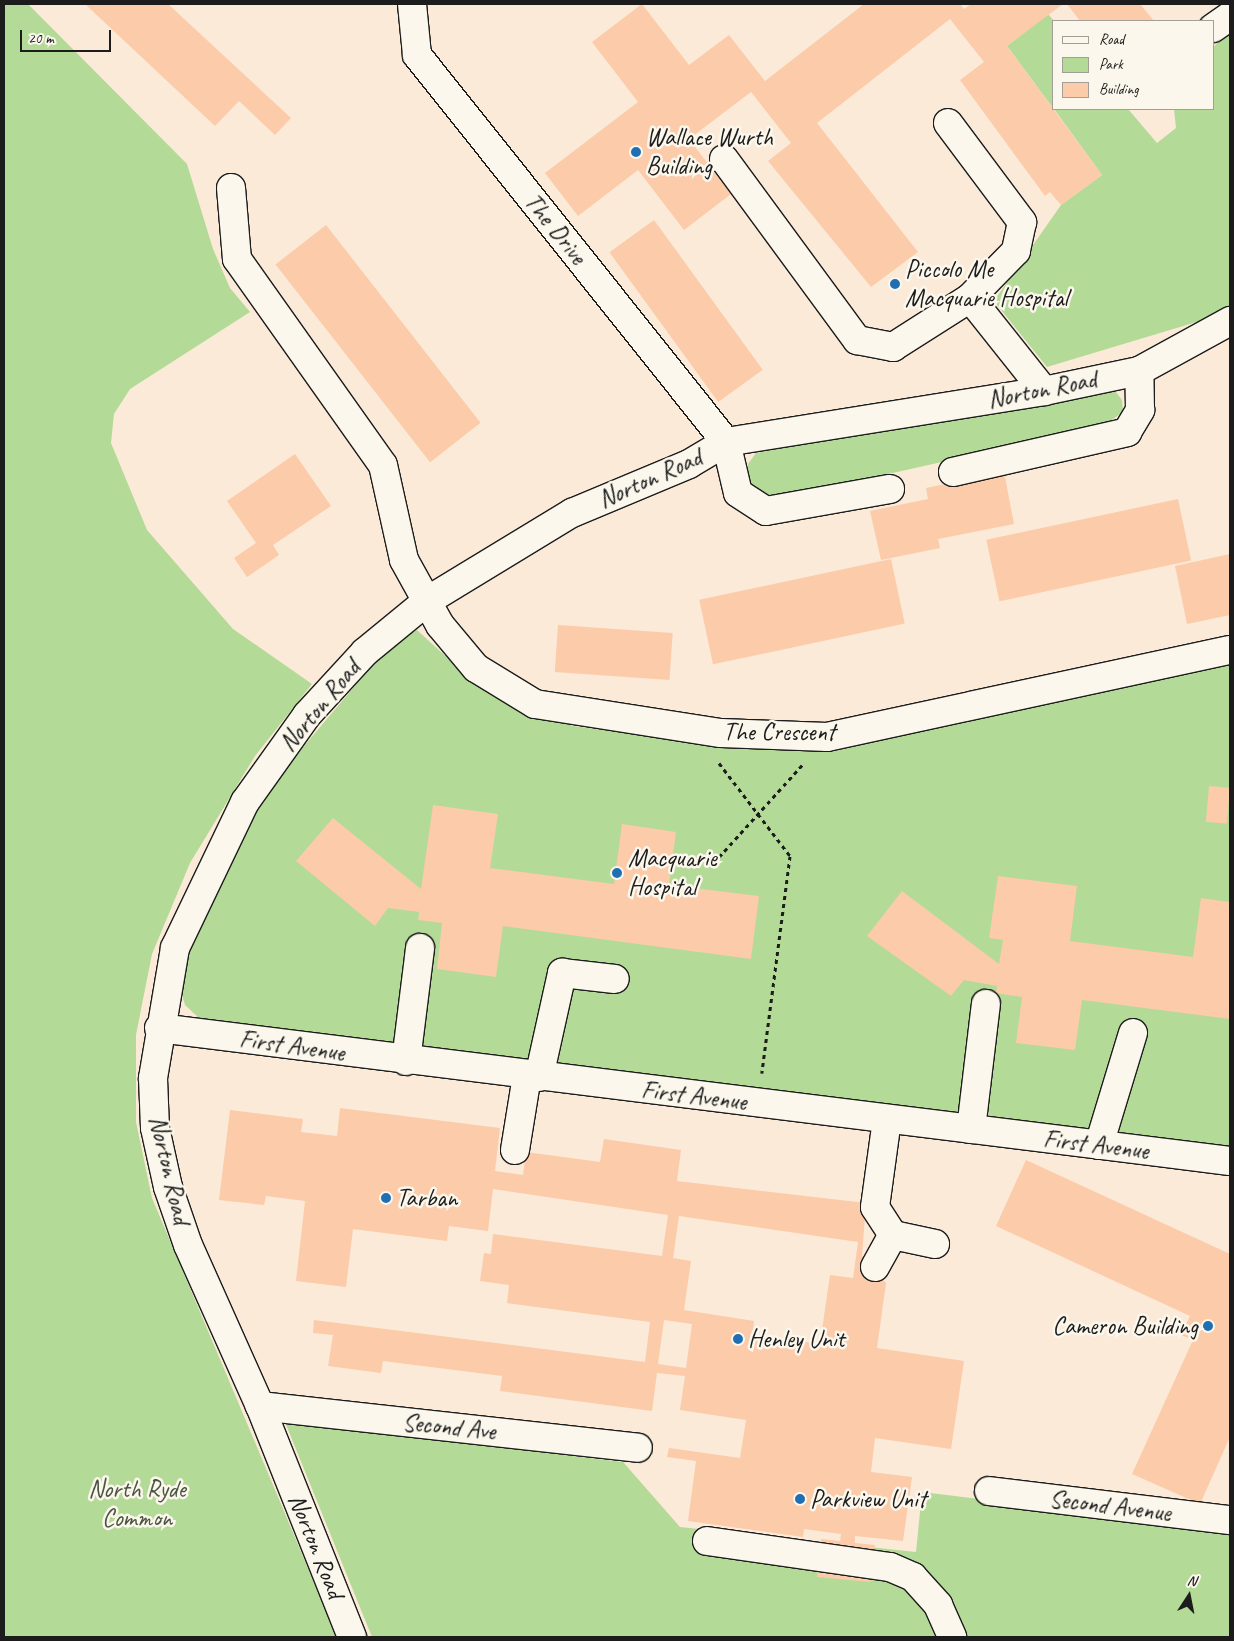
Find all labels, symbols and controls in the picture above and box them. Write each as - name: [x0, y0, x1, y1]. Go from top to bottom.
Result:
- scale bar: [22, 20, 114, 52]
- legend: [1052, 20, 1214, 110]
- text: 20 m: [28, 29, 54, 48]
- text: Road: [1099, 30, 1124, 49]
- text: Park: [1099, 55, 1123, 74]
- text: Building: [1099, 80, 1138, 99]
- place label: Wallace Wurth Building: [646, 123, 773, 182]
- marker: Wallace Wurth Building: [630, 146, 642, 158]
- street label: The Drive: [517, 187, 593, 271]
- place label: Piccolo Me Macquarie Hospital: [905, 255, 1068, 314]
- marker: Piccolo Me Macquarie Hospital: [889, 278, 901, 290]
- street label: Norton Road: [986, 365, 1098, 415]
- street label: Norton Road: [594, 443, 706, 515]
- street label: Norton Road: [273, 655, 367, 757]
- street label: The Crescent: [723, 717, 835, 747]
- place label: Macquarie Hospital: [628, 844, 717, 903]
- marker: Macquarie Hospital: [610, 866, 624, 880]
- street label: First Avenue: [238, 1024, 346, 1068]
- street label: First Avenue: [640, 1075, 748, 1117]
- street label: Norton Road: [142, 1113, 196, 1227]
- street label: First Avenue: [1042, 1124, 1150, 1166]
- place label: Tarban: [396, 1183, 457, 1213]
- marker: Tarban: [380, 1192, 392, 1204]
- place label: Cameron Building: [1052, 1311, 1198, 1341]
- marker: Cameron Building: [1202, 1320, 1214, 1332]
- place label: Henley Unit: [748, 1324, 845, 1354]
- marker: Henley Unit: [732, 1333, 744, 1345]
- street label: Second Ave: [401, 1407, 497, 1447]
- park label: North Ryde Common: [88, 1475, 186, 1534]
- place label: Parkview Unit: [810, 1484, 926, 1514]
- street label: Second Avenue: [1048, 1484, 1172, 1528]
- street label: Norton Road: [282, 1490, 350, 1602]
- marker: Parkview Unit: [794, 1493, 806, 1505]
- north arrow: [1164, 1571, 1214, 1621]
- text: N: [1186, 1572, 1198, 1590]

